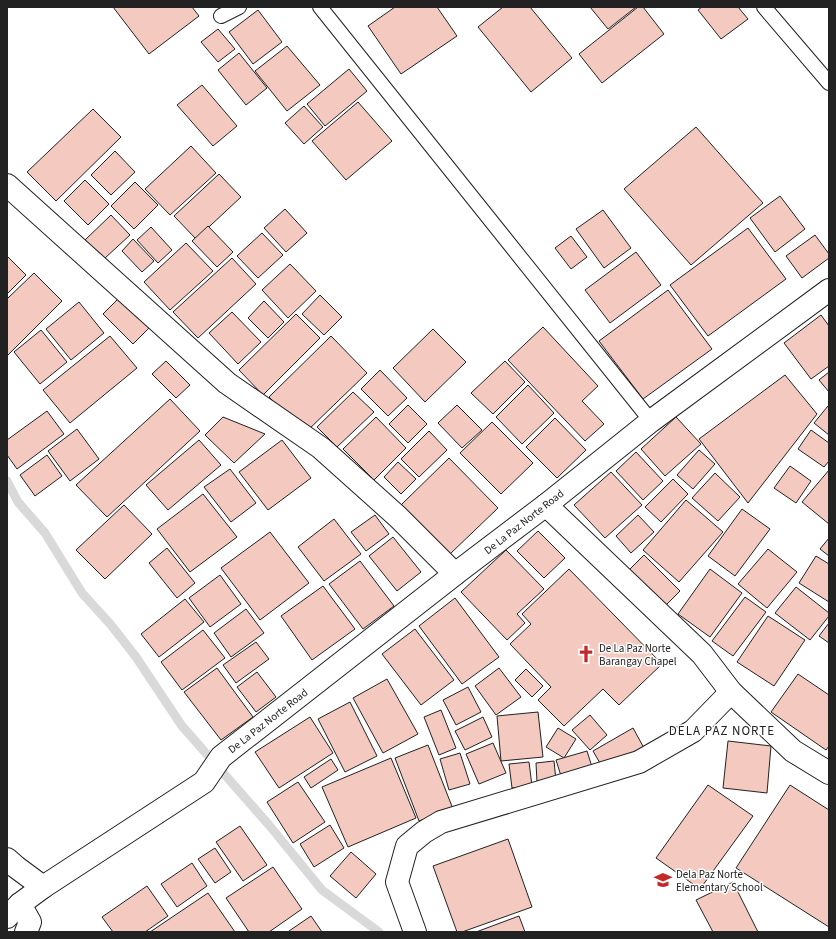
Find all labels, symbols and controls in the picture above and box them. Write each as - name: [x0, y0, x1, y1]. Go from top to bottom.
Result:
- street label: De La Paz Norte Road: [481, 486, 567, 558]
- place label: De La Paz Norte Barangay Chapel: [599, 641, 677, 669]
- church icon: De La Paz Norte Barangay Chapel: [576, 644, 596, 664]
- street label: De La Paz Norte Road: [225, 685, 311, 757]
- district label: DELA PAZ NORTE: [669, 722, 775, 740]
- place label: Dela Paz Norte Elementary School: [676, 867, 763, 895]
- school or university icon: Dela Paz Norte Elementary School: [653, 870, 673, 890]

